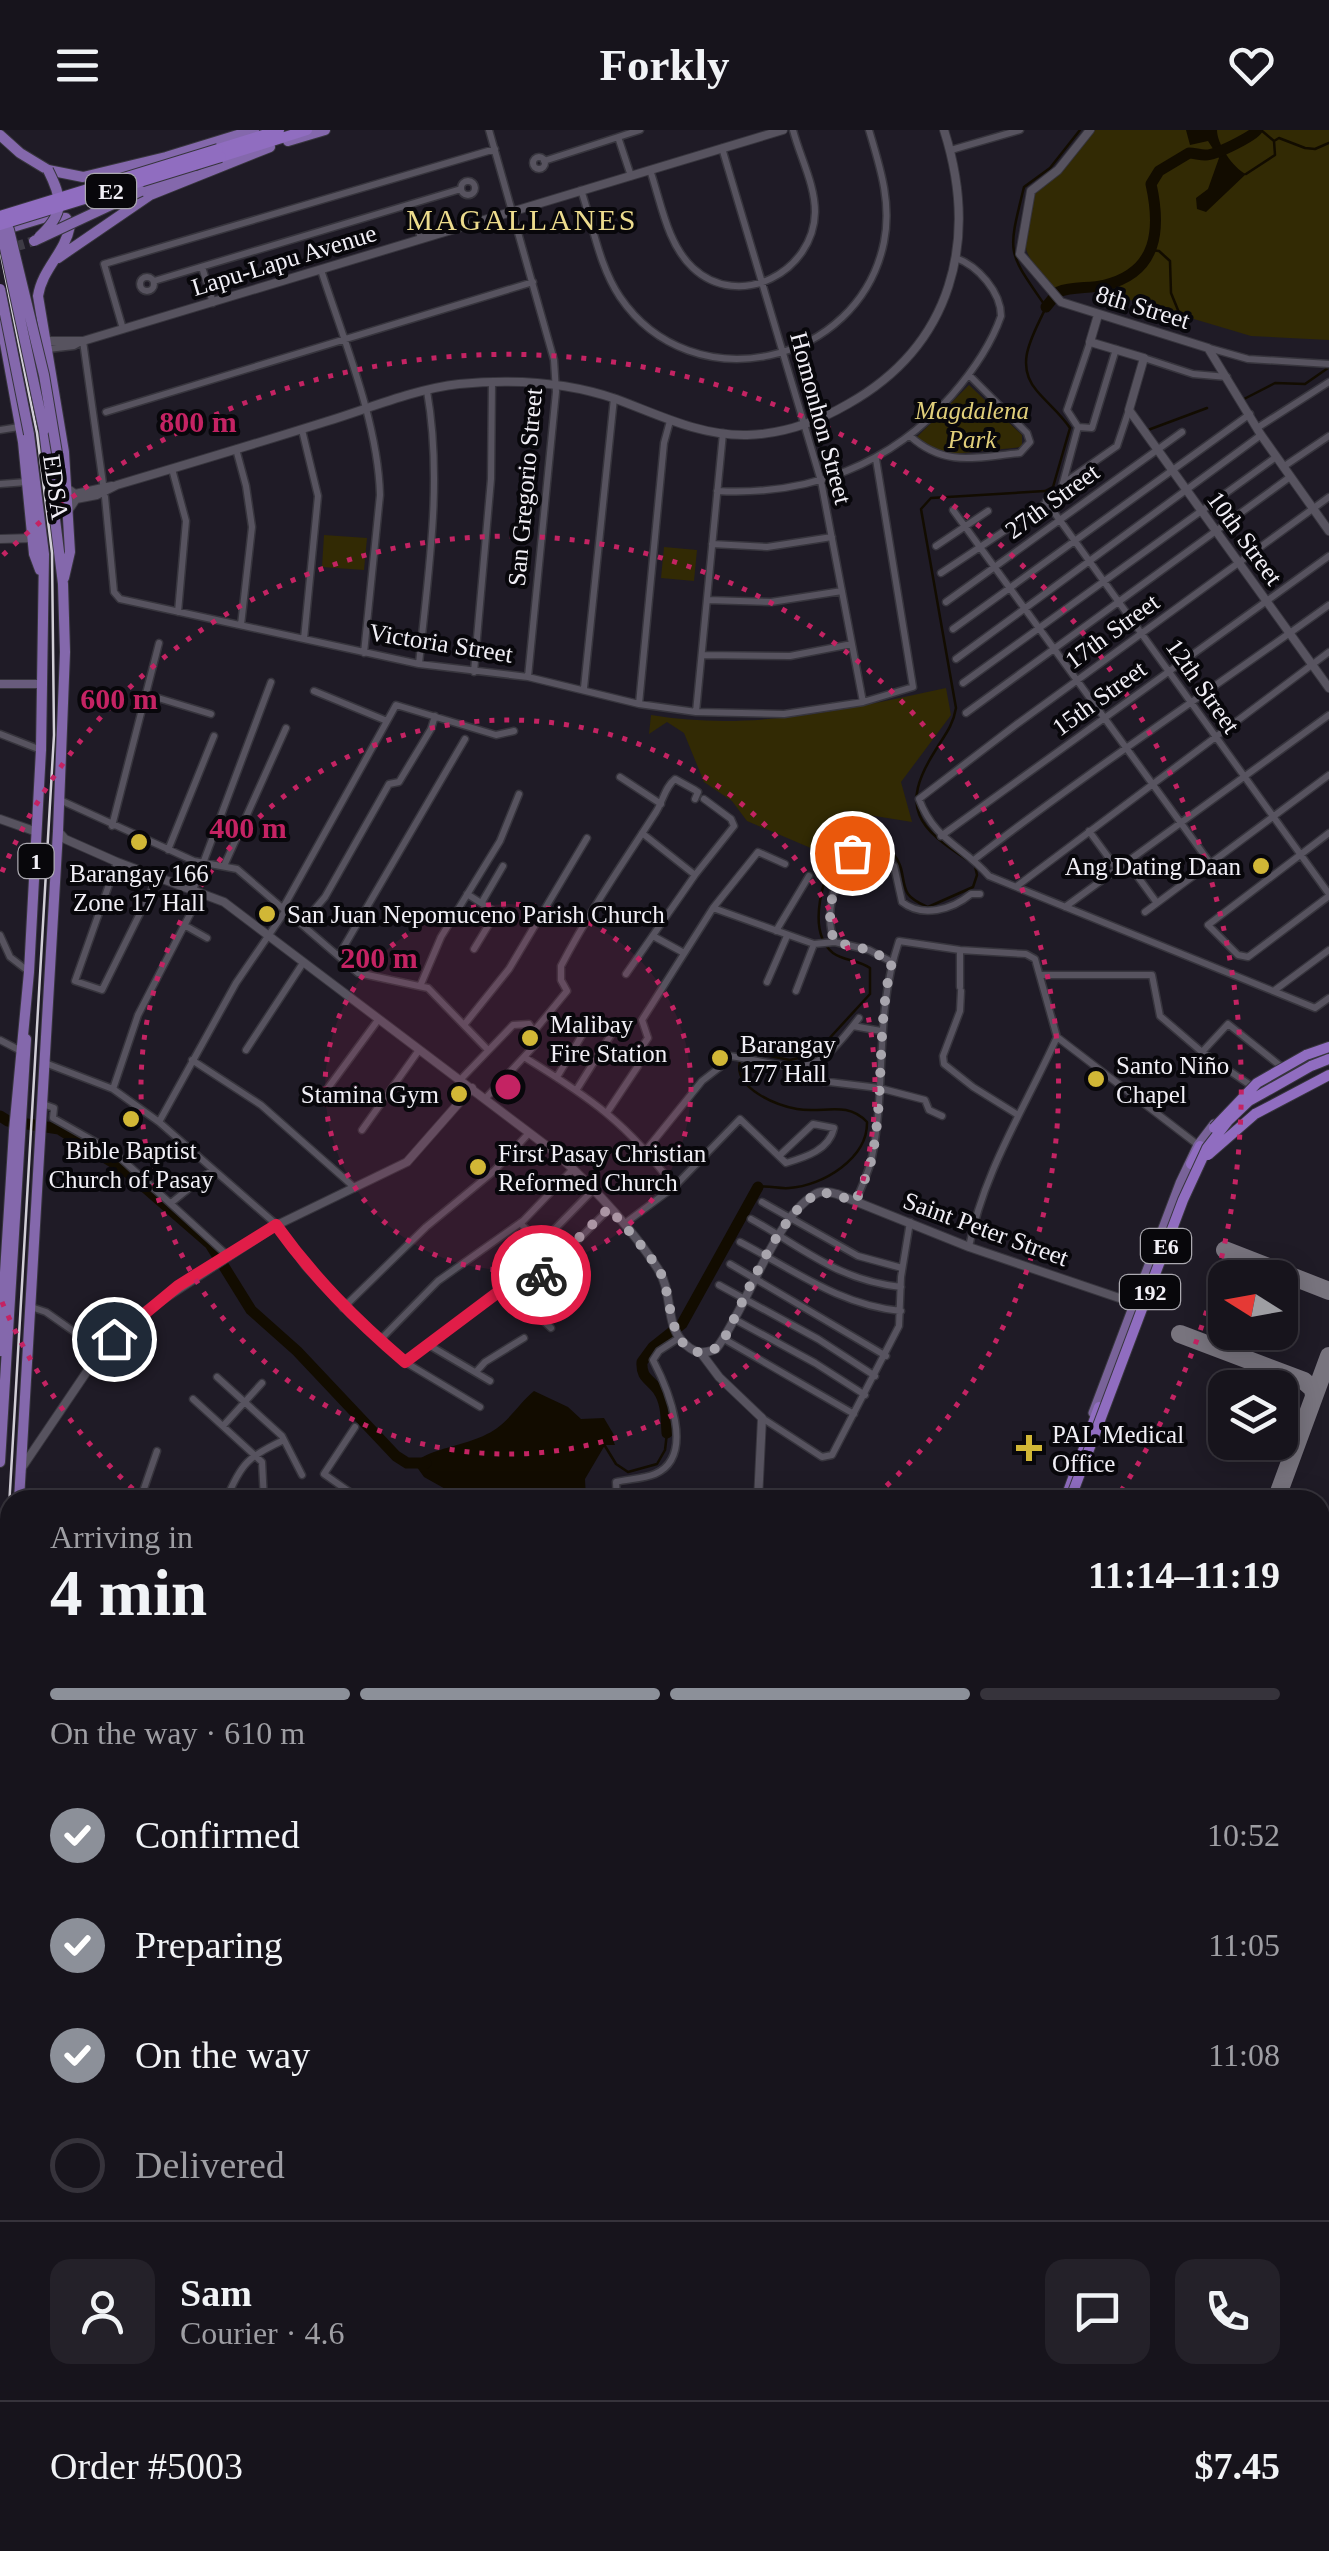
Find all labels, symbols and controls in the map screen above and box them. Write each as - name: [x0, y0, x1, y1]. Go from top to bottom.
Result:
- icon: menu: [50, 38, 105, 93]
- icon: heart: [1224, 38, 1279, 93]
- text: Forkly: [600, 40, 730, 90]
- road number: E2: [86, 174, 136, 208]
- district label: MAGALLANES: [406, 203, 638, 236]
- street label: Lapu-Lapu Avenue: [188, 219, 380, 301]
- street label: 8th Street: [1093, 280, 1193, 334]
- street label: Homonhon Street: [785, 329, 857, 507]
- street label: San Gregorio Street: [503, 387, 547, 587]
- park label: Magdalena Park: [914, 397, 1029, 453]
- text: 800 m: [159, 405, 237, 438]
- street label: EDSA: [38, 453, 74, 521]
- street label: 27th Street: [1000, 458, 1104, 544]
- street label: 10th Street: [1202, 486, 1288, 590]
- street label: 17th Street: [1060, 588, 1164, 674]
- street label: Victoria Street: [367, 618, 515, 668]
- street label: 12th Street: [1161, 634, 1245, 738]
- street label: 15th Street: [1047, 655, 1151, 741]
- text: 600 m: [80, 682, 158, 715]
- text: 400 m: [209, 811, 287, 844]
- pin: [810, 811, 895, 896]
- icon: bag: [825, 826, 880, 881]
- marker: Barangay 166 Zone 17 Hall: [128, 831, 150, 853]
- road number: 1: [18, 844, 54, 878]
- place label: Ang Dating Daan: [1065, 853, 1241, 880]
- marker: Ang Dating Daan: [1250, 855, 1272, 877]
- place label: Barangay 166 Zone 17 Hall: [69, 860, 209, 916]
- place label: San Juan Nepomuceno Parish Church: [287, 901, 665, 928]
- marker: San Juan Nepomuceno Parish Church: [256, 903, 278, 925]
- text: 200 m: [340, 941, 418, 974]
- place label: Malibay Fire Station: [550, 1011, 668, 1067]
- marker: Malibay Fire Station: [519, 1027, 541, 1049]
- place label: Barangay 177 Hall: [740, 1031, 836, 1087]
- marker: Barangay 177 Hall: [709, 1047, 731, 1069]
- place label: Santo Niño Chapel: [1116, 1052, 1229, 1108]
- marker: Santo Niño Chapel: [1085, 1068, 1107, 1090]
- centre of rings: [490, 1069, 526, 1105]
- place label: Stamina Gym: [301, 1081, 440, 1108]
- marker: Stamina Gym: [448, 1083, 470, 1105]
- marker: Bible Baptist Church of Pasay: [120, 1108, 142, 1130]
- place label: Bible Baptist Church of Pasay: [48, 1137, 214, 1193]
- place label: First Pasay Christian Reformed Church: [498, 1140, 707, 1196]
- marker: First Pasay Christian Reformed Church: [467, 1156, 489, 1178]
- street label: Saint Peter Street: [900, 1187, 1072, 1271]
- courier: [491, 1225, 591, 1325]
- road number: E6: [1141, 1229, 1191, 1263]
- icon: bike: [514, 1248, 569, 1303]
- north arrow: [1208, 1260, 1298, 1350]
- map controls: [1208, 1260, 1298, 1460]
- road number: 192: [1120, 1275, 1180, 1309]
- pin: [72, 1297, 157, 1382]
- icon: home: [87, 1312, 142, 1367]
- button: layers: [1208, 1370, 1298, 1460]
- place label: PAL Medical Office: [1052, 1421, 1184, 1477]
- marker: PAL Medical Office: [1016, 1435, 1042, 1461]
- text: Arriving in: [50, 1519, 193, 1555]
- text: 11:14–11:19: [1088, 1554, 1280, 1596]
- text: 4 min: [50, 1557, 207, 1629]
- text: On the way · 610 m: [50, 1715, 305, 1751]
- icon: check: [50, 1808, 105, 1863]
- text: Confirmed: [135, 1814, 300, 1856]
- text: 10:52: [1207, 1817, 1280, 1853]
- icon: check: [50, 1918, 105, 1973]
- text: Preparing: [135, 1924, 283, 1966]
- text: 11:05: [1208, 1927, 1280, 1963]
- icon: check: [50, 2028, 105, 2083]
- text: On the way: [135, 2034, 310, 2076]
- text: 11:08: [1208, 2037, 1280, 2073]
- text: Delivered: [135, 2144, 285, 2186]
- button: person: [50, 2259, 155, 2364]
- button: chat: [1045, 2259, 1150, 2364]
- button: phone: [1175, 2259, 1280, 2364]
- text: Sam: [180, 2272, 252, 2314]
- text: Courier · 4.6: [180, 2315, 344, 2351]
- text: Order #5003: [50, 2445, 243, 2487]
- text: $7.45: [1195, 2445, 1280, 2487]

